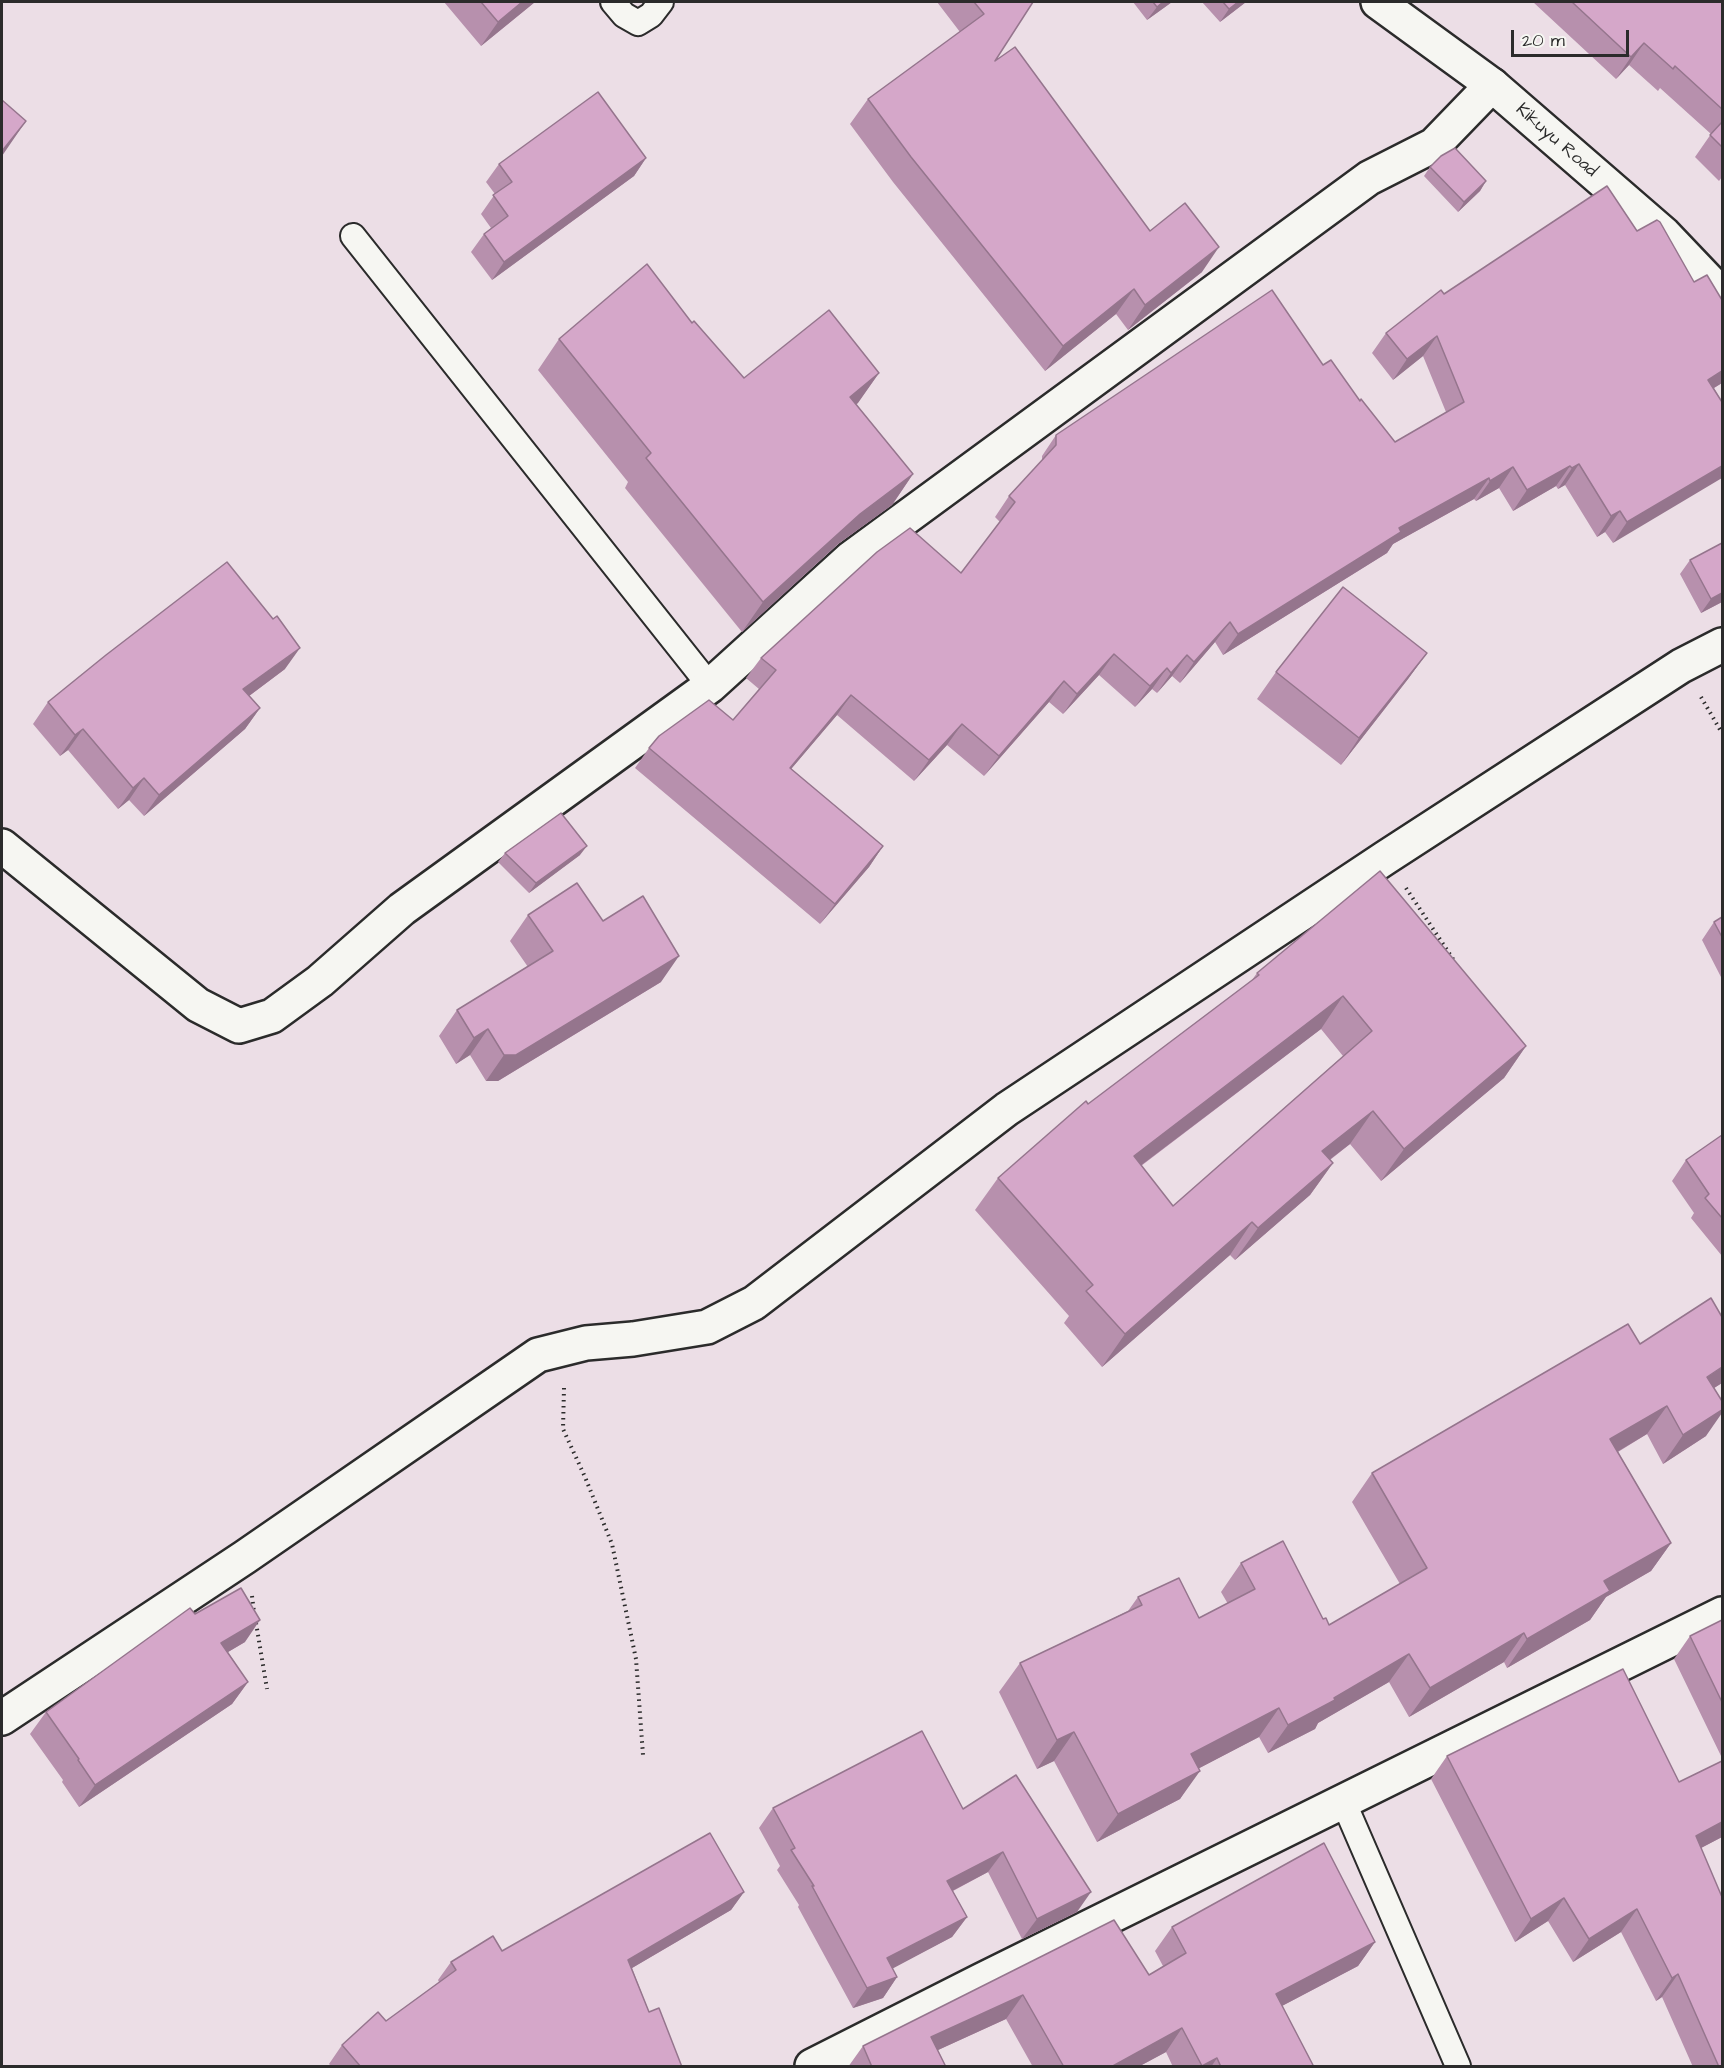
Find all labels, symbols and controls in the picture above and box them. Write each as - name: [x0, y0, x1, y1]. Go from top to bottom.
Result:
- scale bar: [1514, 18, 1632, 56]
- text: 20 m: [1522, 28, 1565, 53]
- street label: Kikuyu Road: [1511, 100, 1601, 182]

